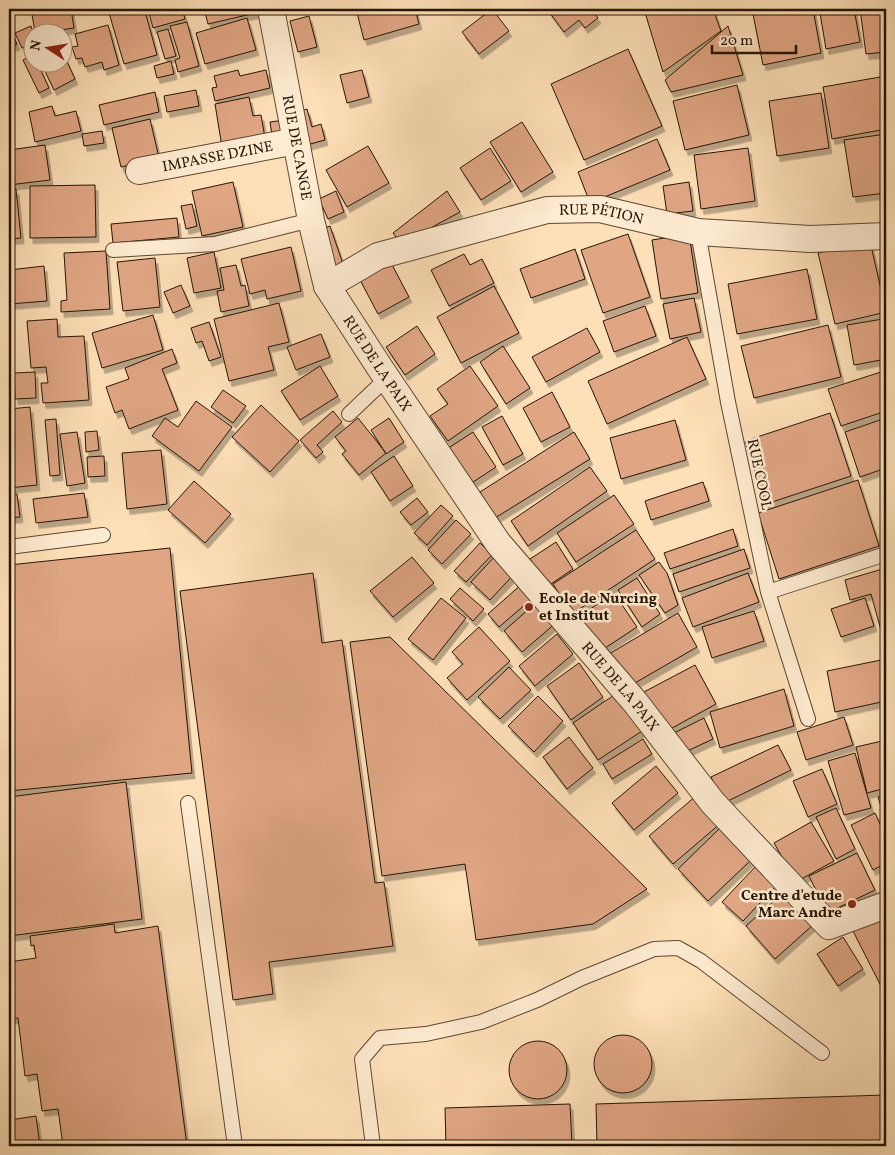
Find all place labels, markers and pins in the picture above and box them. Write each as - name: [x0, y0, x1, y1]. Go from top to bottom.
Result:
- place label: Ecole de Nurcing et Institut: [539, 589, 657, 627]
- marker: Ecole de Nurcing et Institut: [523, 601, 535, 613]
- place label: Centre d'etude Marc Andre: [741, 886, 842, 924]
- marker: Centre d'etude Marc Andre: [846, 898, 858, 910]

